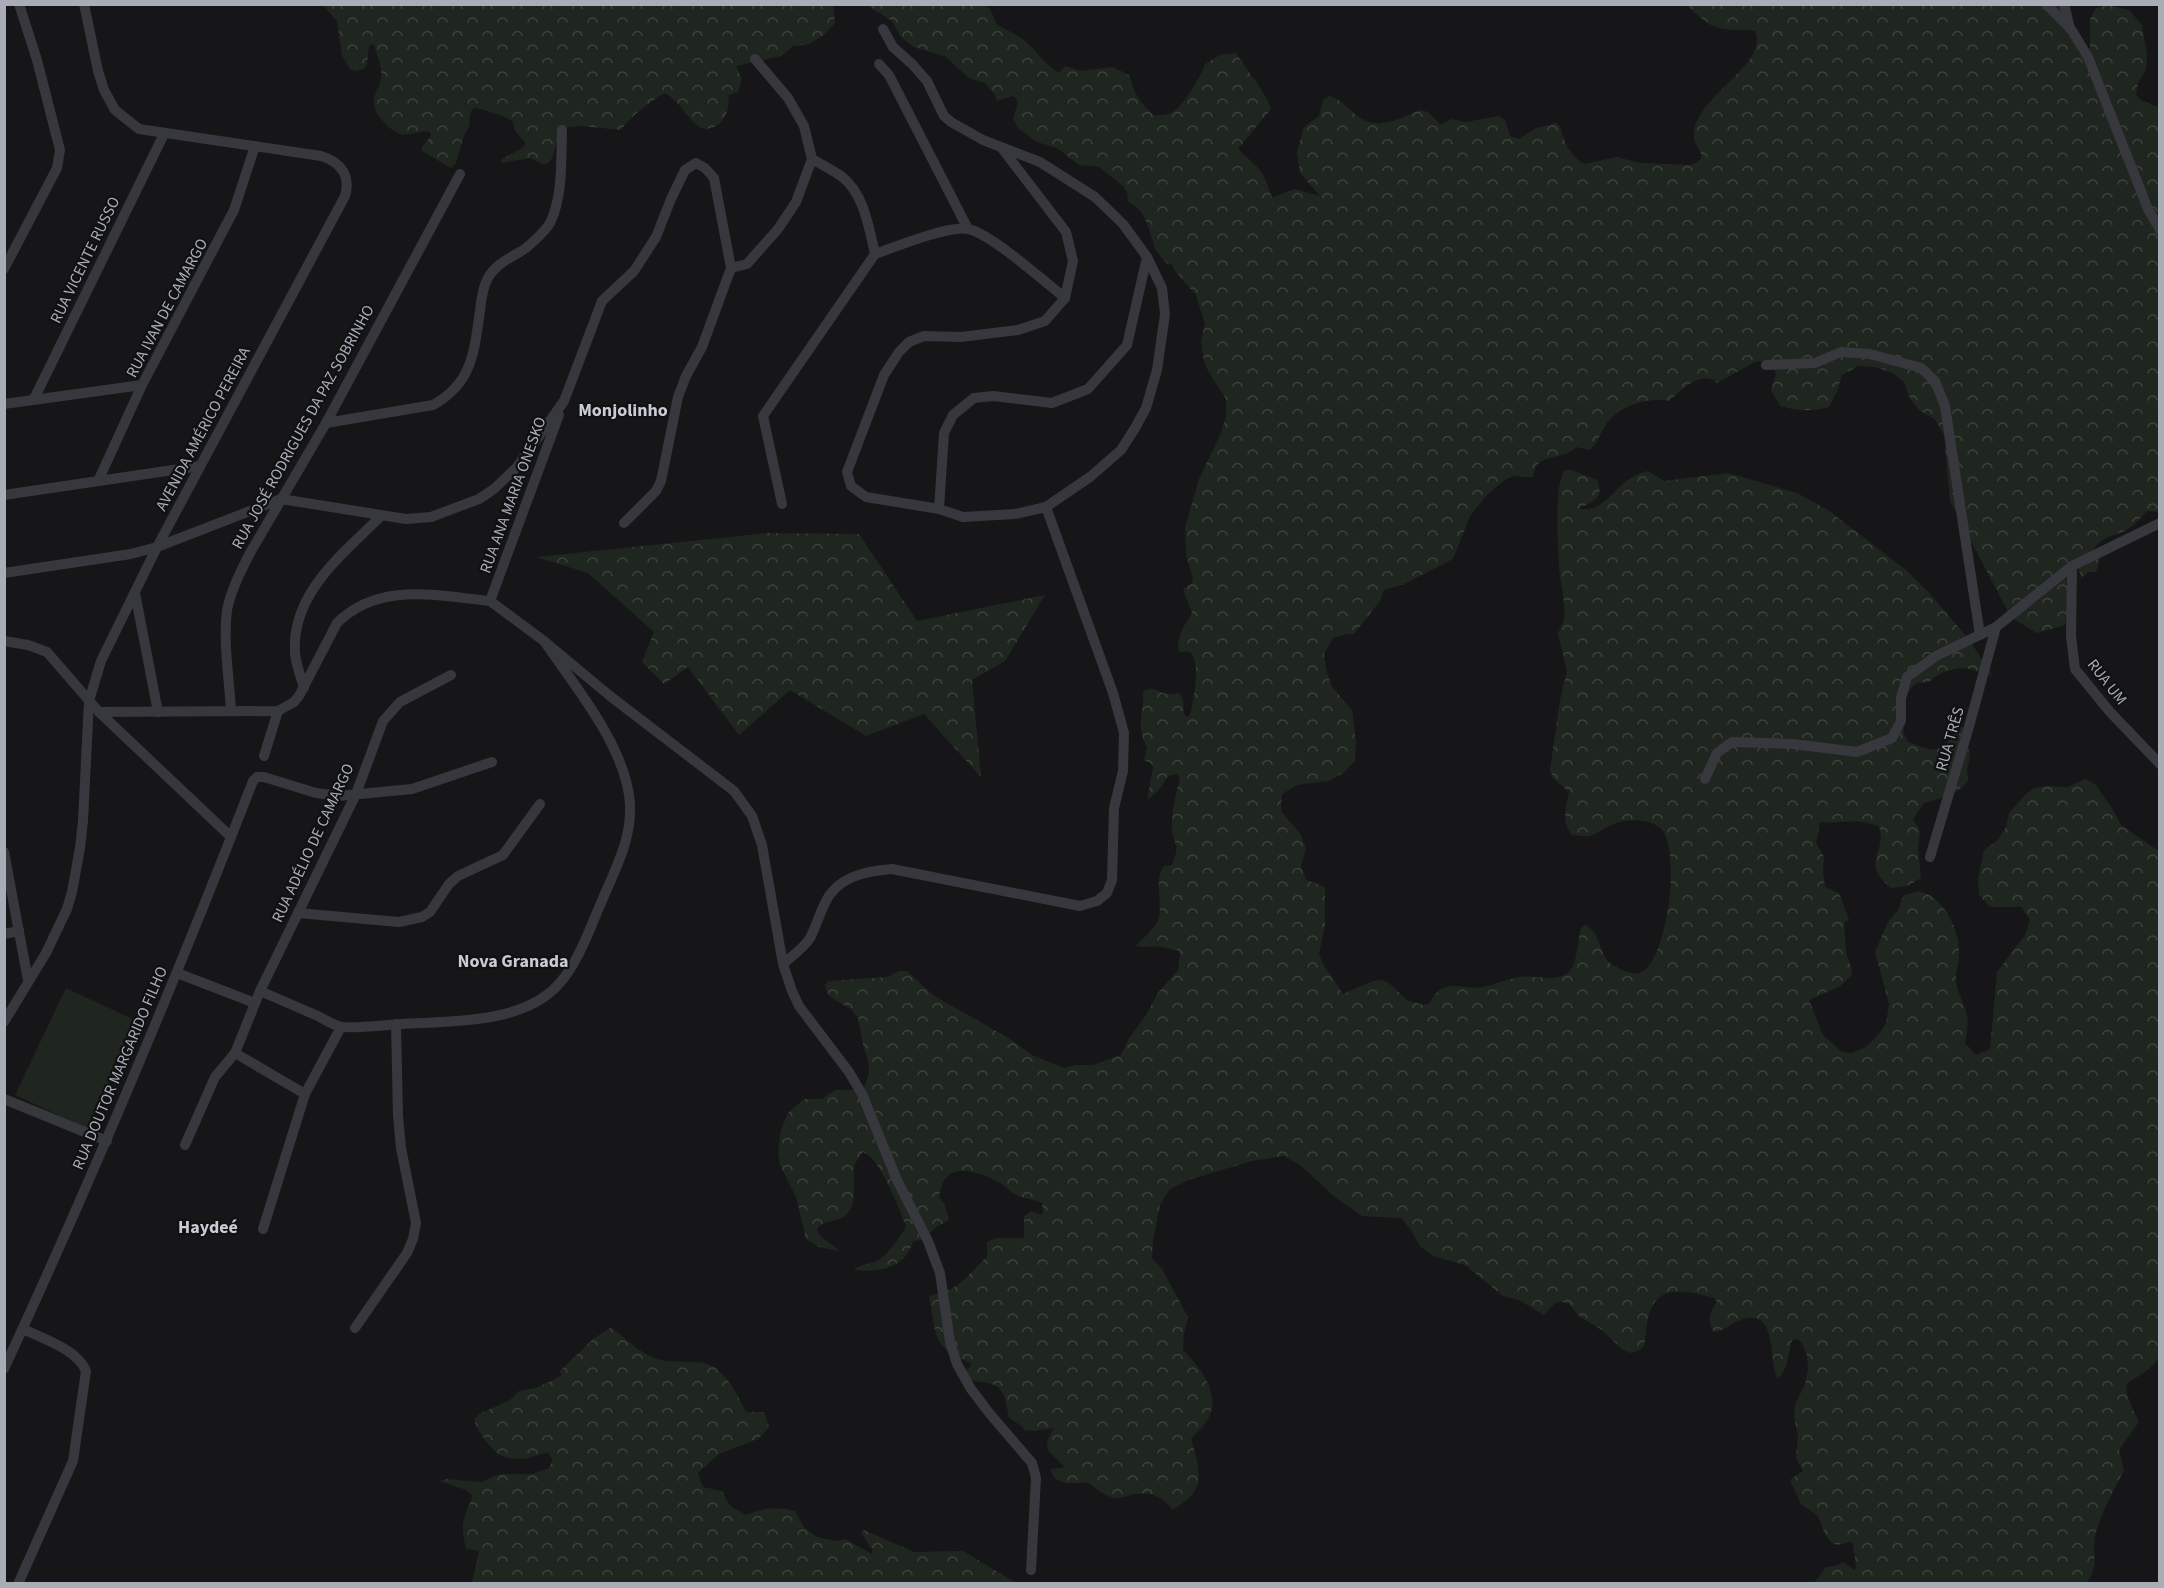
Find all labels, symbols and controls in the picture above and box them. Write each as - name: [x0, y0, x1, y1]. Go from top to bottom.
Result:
- street label: RUA VICENTE RUSSO: [45, 193, 125, 327]
- street label: RUA IVAN DE CAMARGO: [121, 235, 213, 381]
- street label: RUA JOSÉ RODRIGUES DA PAZ SOBRINHO: [226, 301, 380, 553]
- street label: AVENIDA AMÉRICO PEREIRA: [150, 343, 256, 515]
- district label: Monjolinho: [578, 398, 668, 423]
- street label: RUA ANA MARIA ONESKO: [474, 414, 552, 576]
- street label: RUA UM: [2082, 654, 2132, 710]
- street label: RUA TRÊS: [1930, 704, 1970, 774]
- street label: RUA ADÉLIO DE CAMARGO: [266, 760, 360, 926]
- district label: Nova Granada: [457, 949, 569, 974]
- street label: RUA DOUTOR MARGARIDO FILHO: [67, 963, 173, 1173]
- district label: Haydeé: [178, 1215, 238, 1240]

